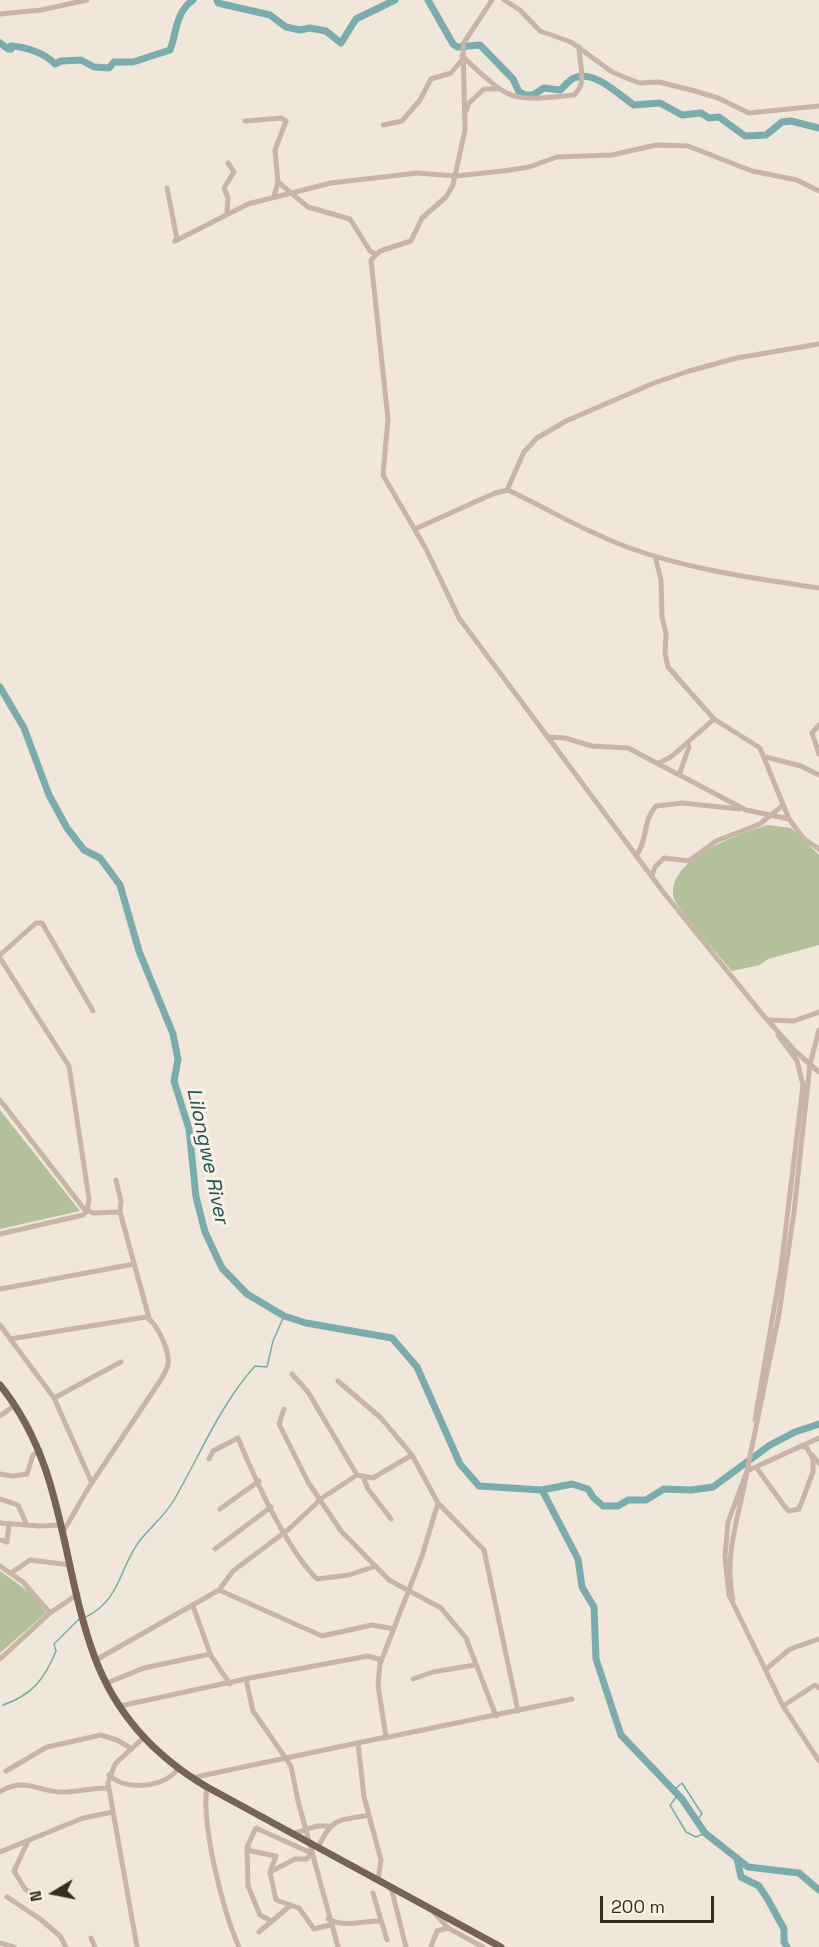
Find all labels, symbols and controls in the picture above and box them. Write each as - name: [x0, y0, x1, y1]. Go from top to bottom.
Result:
- water label: Lilongwe River: [181, 1086, 233, 1226]
- north arrow: [24, 1863, 84, 1923]
- scale bar: [603, 1884, 717, 1922]
- text: N: [25, 1889, 47, 1903]
- text: 200 m: [611, 1895, 665, 1918]

